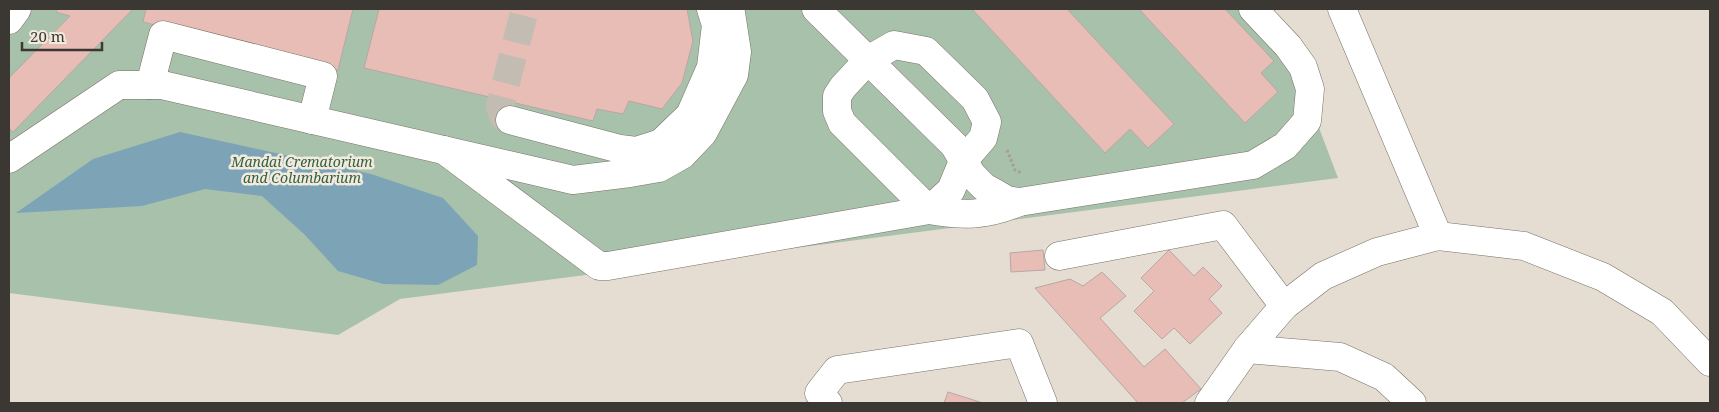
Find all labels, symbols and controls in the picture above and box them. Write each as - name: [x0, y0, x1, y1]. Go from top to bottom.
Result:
- scale bar: [22, 20, 102, 52]
- text: 20 m: [30, 26, 65, 46]
- park label: Mandai Crematorium and Columbarium: [230, 152, 373, 187]

